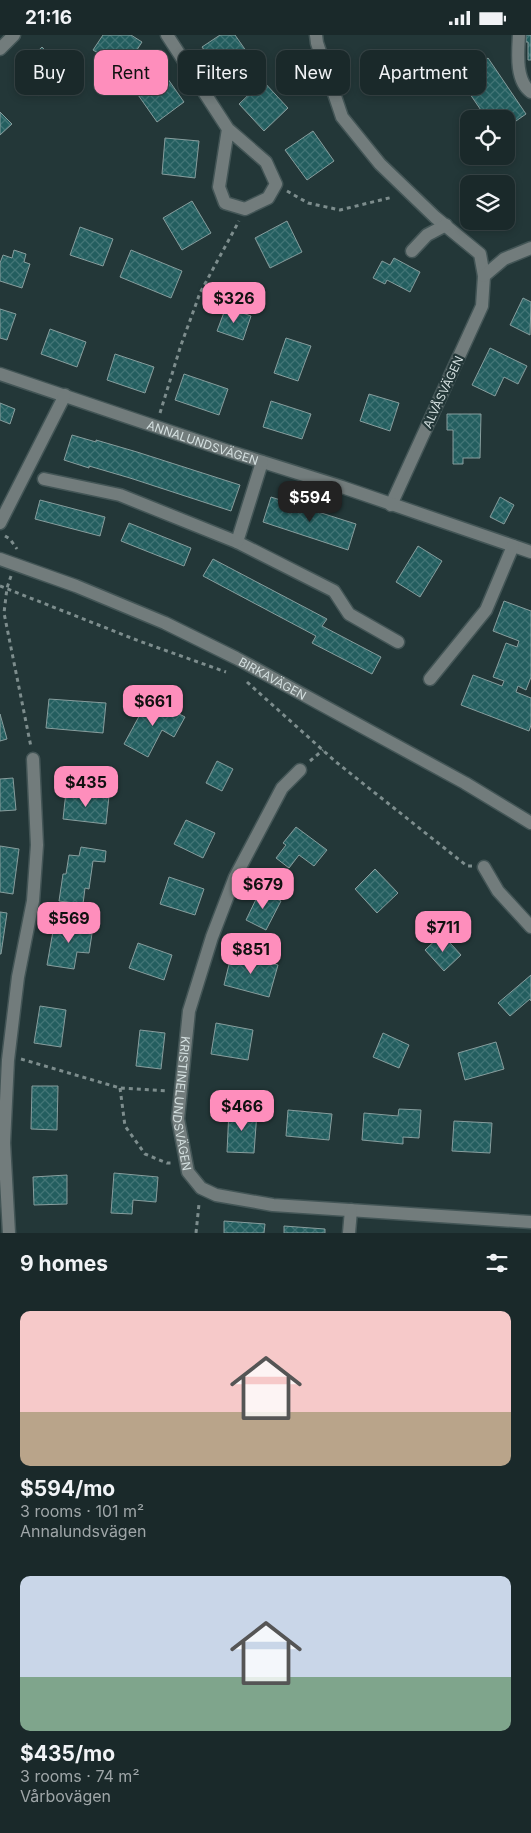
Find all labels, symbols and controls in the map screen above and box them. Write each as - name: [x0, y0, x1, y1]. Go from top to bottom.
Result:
- text: 21:16: [25, 6, 72, 29]
- chip: Buy: [15, 50, 84, 95]
- chip: Rent: [94, 50, 168, 95]
- chip: Filters: [178, 50, 266, 95]
- chip: New: [276, 50, 350, 95]
- chip: Apartment: [360, 50, 486, 95]
- map controls: [460, 110, 515, 230]
- button: locate: [460, 110, 515, 165]
- button: layers: [460, 175, 515, 230]
- pin: $326: [204, 281, 264, 324]
- text: $326: [213, 288, 255, 308]
- street label: ALVÅSVÄGEN: [420, 353, 466, 431]
- street label: ANNALUNDSVÄGEN: [145, 417, 260, 468]
- pin: $594: [280, 481, 340, 523]
- text: $594: [289, 487, 331, 507]
- street label: BIRKAVÄGEN: [236, 653, 309, 703]
- pin: $661: [123, 685, 183, 727]
- text: $661: [134, 691, 172, 711]
- pin: $435: [56, 765, 116, 808]
- text: $435: [65, 772, 107, 792]
- pin: $679: [233, 867, 293, 910]
- text: $679: [243, 874, 283, 894]
- pin: $569: [39, 901, 99, 944]
- text: $569: [48, 908, 90, 928]
- pin: $711: [413, 911, 473, 953]
- text: $711: [426, 917, 460, 937]
- pin: $851: [221, 933, 281, 975]
- text: $851: [232, 939, 270, 959]
- street label: KRISTINELUNDSVÄGEN: [170, 1035, 195, 1172]
- pin: $466: [212, 1089, 272, 1132]
- text: $466: [221, 1096, 263, 1116]
- icon: filters: [483, 1249, 511, 1277]
- text: 9 homes: [20, 1251, 108, 1276]
- icon: home: [221, 1343, 311, 1433]
- text: $594/mo: [20, 1476, 115, 1501]
- text: 3 rooms · 101 m²: [20, 1501, 144, 1521]
- text: Annalundsvägen: [20, 1521, 146, 1541]
- icon: home: [221, 1608, 311, 1698]
- text: $435/mo: [20, 1741, 115, 1766]
- text: 3 rooms · 74 m²: [20, 1766, 139, 1786]
- text: Vårbovägen: [20, 1786, 111, 1806]

